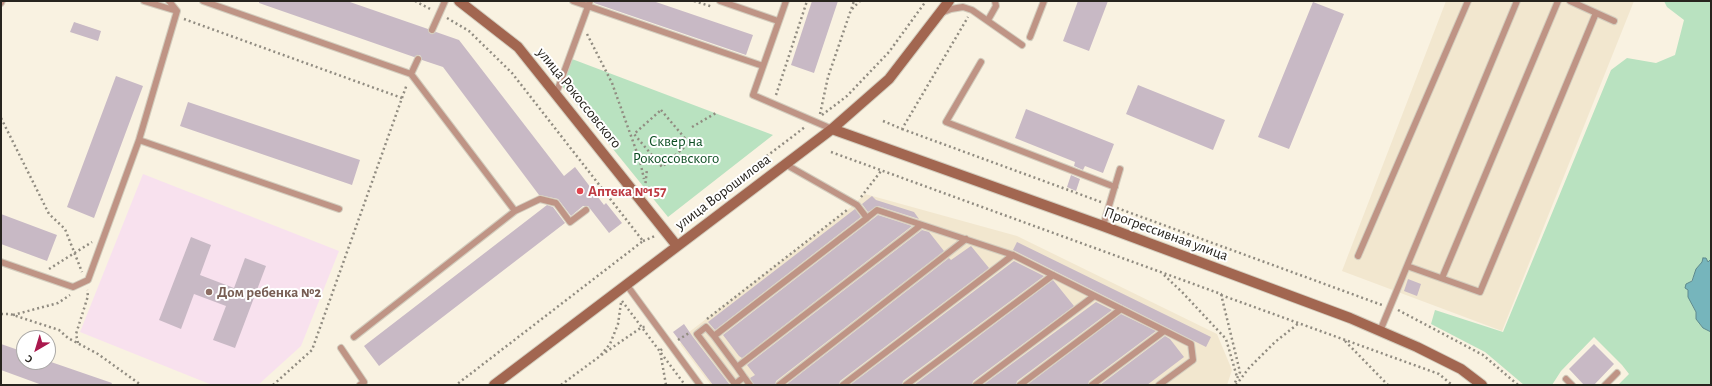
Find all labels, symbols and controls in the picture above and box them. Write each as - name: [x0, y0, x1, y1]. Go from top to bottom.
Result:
- street label: улица Рокоссовского: [533, 44, 625, 152]
- park label: Сквер на Рокоссовского: [633, 132, 719, 167]
- street label: улица Ворошилова: [672, 150, 774, 234]
- place label: Аптека №157: [588, 182, 666, 200]
- marker: Аптека №157: [575, 186, 585, 196]
- street label: Прогрессивная улица: [1101, 203, 1231, 265]
- place label: Дом ребенка №2: [217, 283, 321, 301]
- marker: Дом ребенка №2: [204, 287, 214, 297]
- north arrow: [16, 330, 56, 370]
- text: С: [23, 353, 35, 365]

